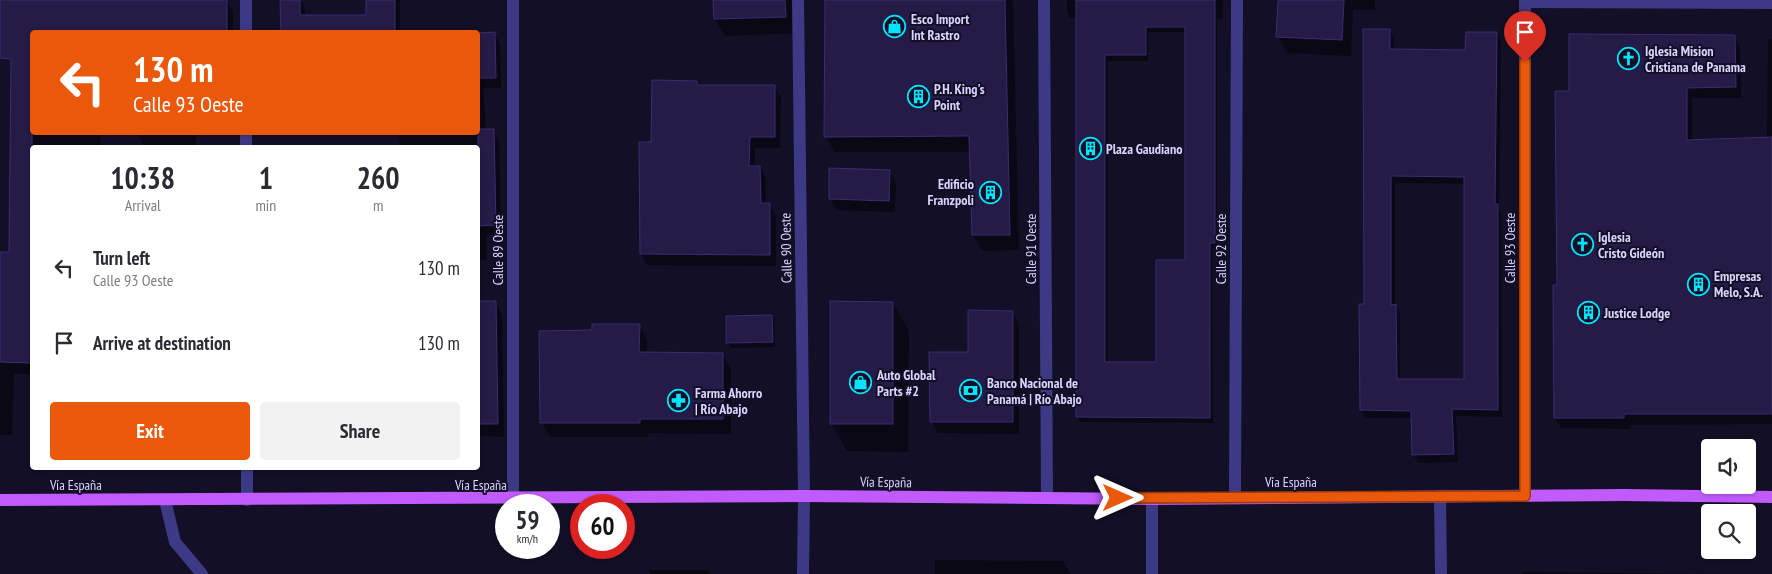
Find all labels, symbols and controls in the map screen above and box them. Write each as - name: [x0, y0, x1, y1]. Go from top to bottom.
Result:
- place label: Esco Import Int Rastro: [911, 10, 969, 44]
- pin: [1504, 11, 1546, 62]
- shop icon: Esco Import Int Rastro: [883, 15, 907, 39]
- icon: arrive: [1511, 18, 1539, 46]
- place label: Iglesia Mision Cristiana de Panama: [1645, 42, 1746, 76]
- text: 130 m: [133, 46, 214, 92]
- church icon: Iglesia Mision Cristiana de Panama: [1617, 47, 1641, 71]
- icon: left: [50, 50, 115, 115]
- place label: P.H. King's Point: [934, 80, 985, 114]
- building icon: P.H. King's Point: [906, 85, 930, 109]
- text: Calle 93 Oeste: [133, 90, 244, 118]
- building icon: Plaza Gaudiano: [1078, 137, 1102, 161]
- place label: Plaza Gaudiano: [1106, 140, 1182, 158]
- text: 10:38: [110, 158, 175, 197]
- text: 1: [259, 158, 273, 197]
- text: 260: [357, 158, 400, 197]
- place label: Edificio Franzpoli: [928, 175, 974, 209]
- building icon: Edificio Franzpoli: [978, 180, 1002, 204]
- text: Arrival: [125, 195, 161, 215]
- text: min: [255, 195, 276, 215]
- text: m: [373, 195, 383, 215]
- street label: Calle 90 Oeste: [776, 212, 796, 283]
- street label: Calle 93 Oeste: [1501, 213, 1519, 283]
- street label: Calle 91 Oeste: [1022, 214, 1040, 284]
- street label: Calle 92 Oeste: [1212, 214, 1230, 284]
- street label: Calle 89 Oeste: [489, 215, 507, 285]
- place label: Iglesia Cristo Gideón: [1598, 228, 1664, 262]
- church icon: Iglesia Cristo Gideón: [1570, 233, 1594, 257]
- text: Turn left: [93, 246, 150, 270]
- icon: left: [50, 254, 78, 282]
- text: 130 m: [418, 256, 460, 280]
- place label: Empresas Melo, S.A.: [1714, 267, 1763, 301]
- text: Calle 93 Oeste: [93, 270, 173, 290]
- building icon: Empresas Melo, S.A.: [1686, 272, 1710, 296]
- building icon: Justice Lodge: [1576, 301, 1600, 325]
- place label: Justice Lodge: [1603, 304, 1670, 322]
- icon: arrive: [50, 329, 78, 357]
- text: Arrive at destination: [93, 331, 231, 355]
- text: 130 m: [418, 331, 460, 355]
- place label: Auto Global Parts #2: [876, 366, 936, 400]
- shop icon: Auto Global Parts #2: [849, 371, 873, 395]
- place label: Banco Nacional de Panamá | Río Abajo: [987, 374, 1082, 408]
- bank icon: Banco Nacional de Panamá | Río Abajo: [959, 379, 983, 403]
- place label: Farma Ahorro | Río Abajo: [695, 384, 762, 418]
- pharmacy icon: Farma Ahorro | Río Abajo: [667, 389, 691, 413]
- button: Exit: [50, 402, 250, 460]
- button: Share: [260, 402, 460, 460]
- map controls: [1701, 439, 1756, 559]
- button: sound: [1701, 439, 1756, 494]
- position arrow: [1091, 471, 1143, 523]
- street label: Vía España: [859, 473, 912, 491]
- street label: Vía España: [1264, 473, 1317, 491]
- street label: Vía España: [49, 476, 102, 494]
- street label: Vía España: [454, 476, 507, 494]
- speed limit sign: 60: [570, 494, 635, 559]
- text: 59: [516, 504, 539, 536]
- button: search: [1701, 504, 1756, 559]
- text: km/h: [517, 531, 538, 546]

